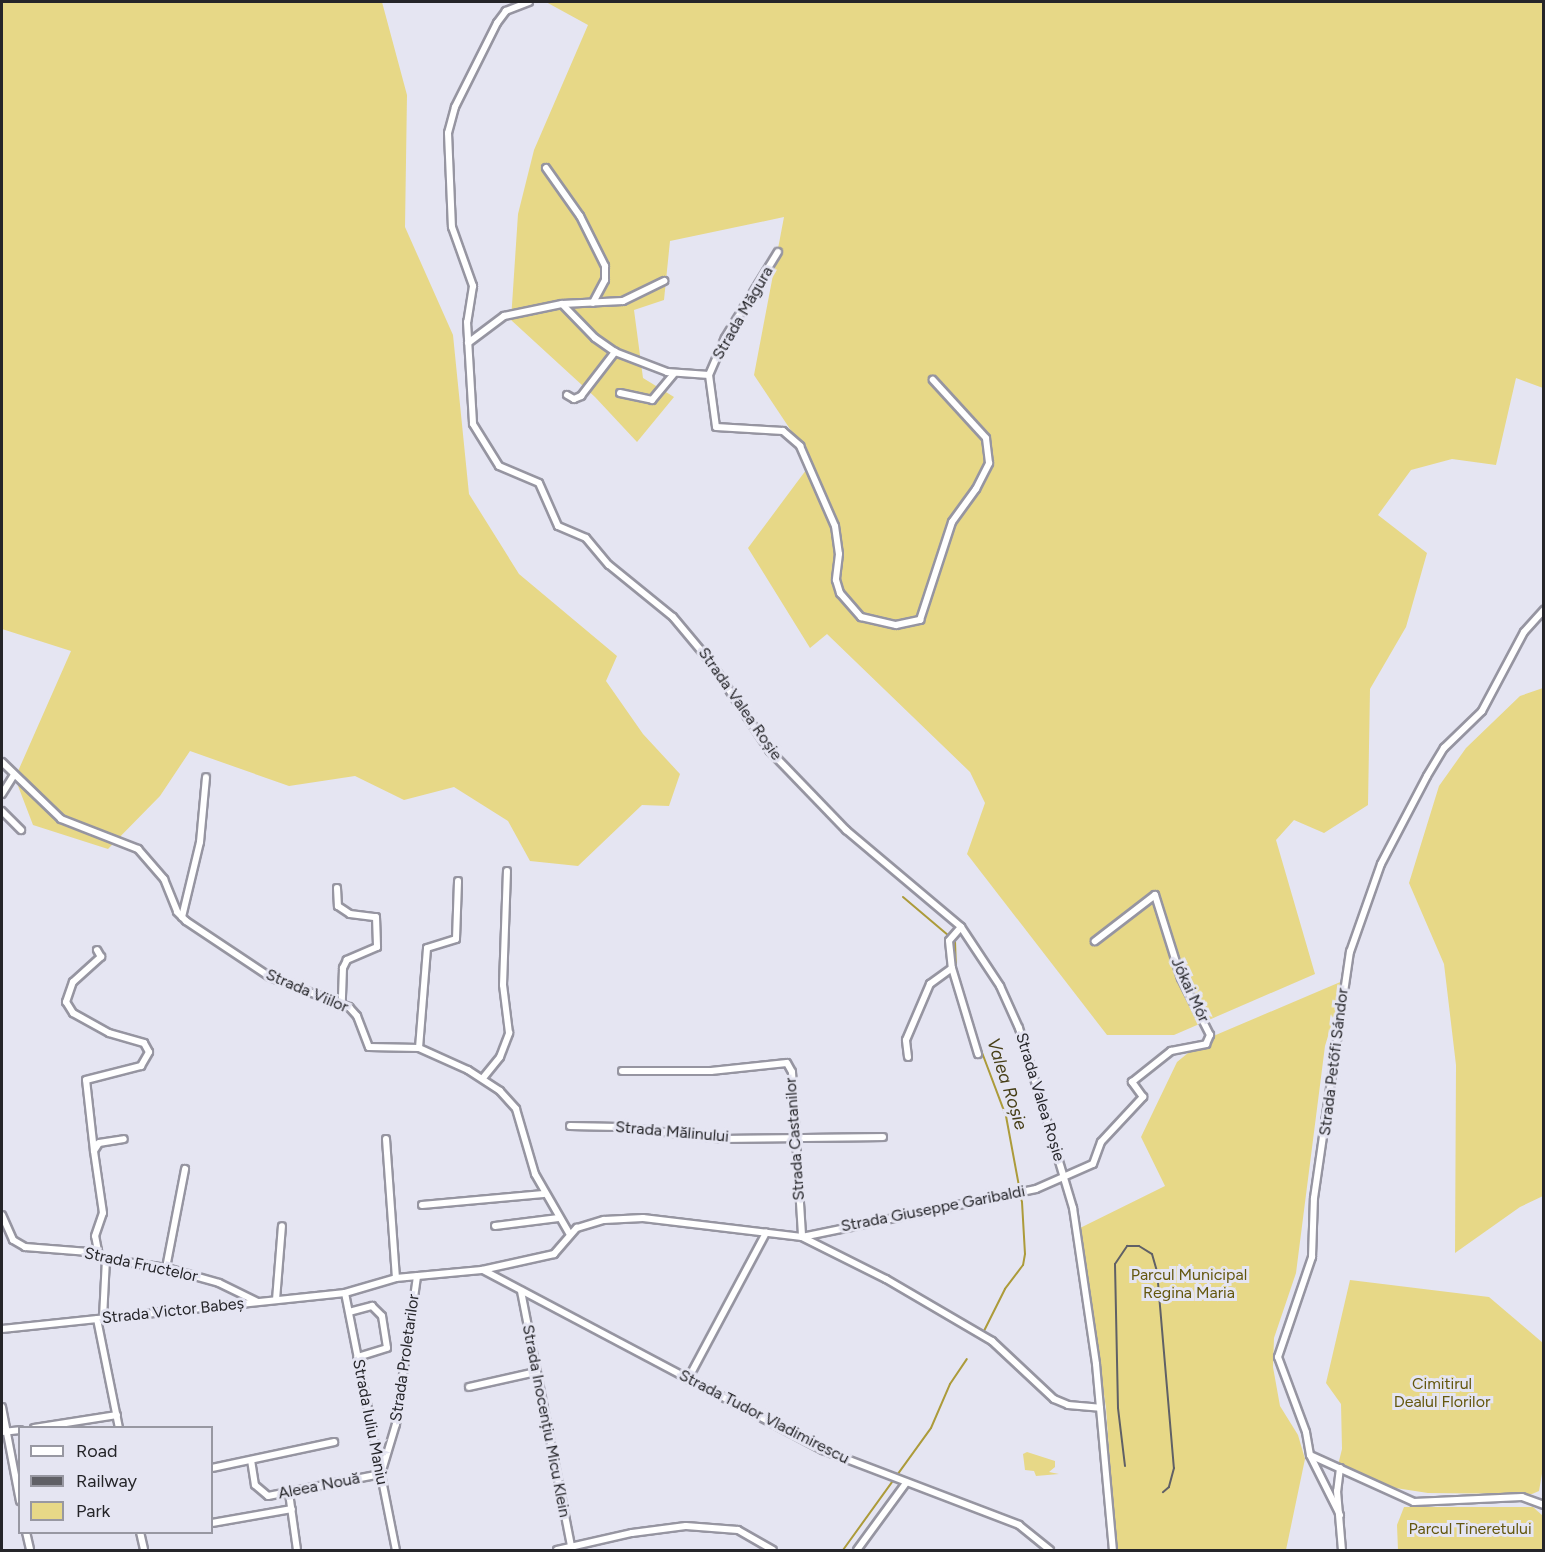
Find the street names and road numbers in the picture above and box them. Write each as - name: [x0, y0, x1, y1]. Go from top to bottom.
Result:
- street label: Strada Măgura: [709, 263, 777, 363]
- street label: Strada Valea Roșie: [694, 644, 786, 764]
- street label: Jókai Mór: [1167, 955, 1213, 1025]
- street label: Strada Viilor: [263, 965, 351, 1017]
- street label: Strada Petőfi Sándor: [1315, 987, 1353, 1137]
- street label: Strada Valea Roșie: [1011, 1031, 1069, 1163]
- street label: Strada Castanilor: [781, 1077, 809, 1201]
- street label: Strada Mălinului: [614, 1117, 730, 1147]
- street label: Strada Giuseppe Garibaldi: [839, 1182, 1027, 1236]
- street label: Strada Fructelor: [83, 1244, 199, 1286]
- street label: Strada Proletarilor: [387, 1293, 423, 1423]
- street label: Strada Victor Babeș: [101, 1294, 245, 1328]
- street label: Strada Inocențiu Micu Klein: [518, 1323, 574, 1519]
- street label: Strada Iuliu Maniu: [348, 1358, 392, 1486]
- street label: Strada Tudor Vladimirescu: [676, 1366, 852, 1468]
- street label: Aleea Nouă: [277, 1469, 361, 1503]

